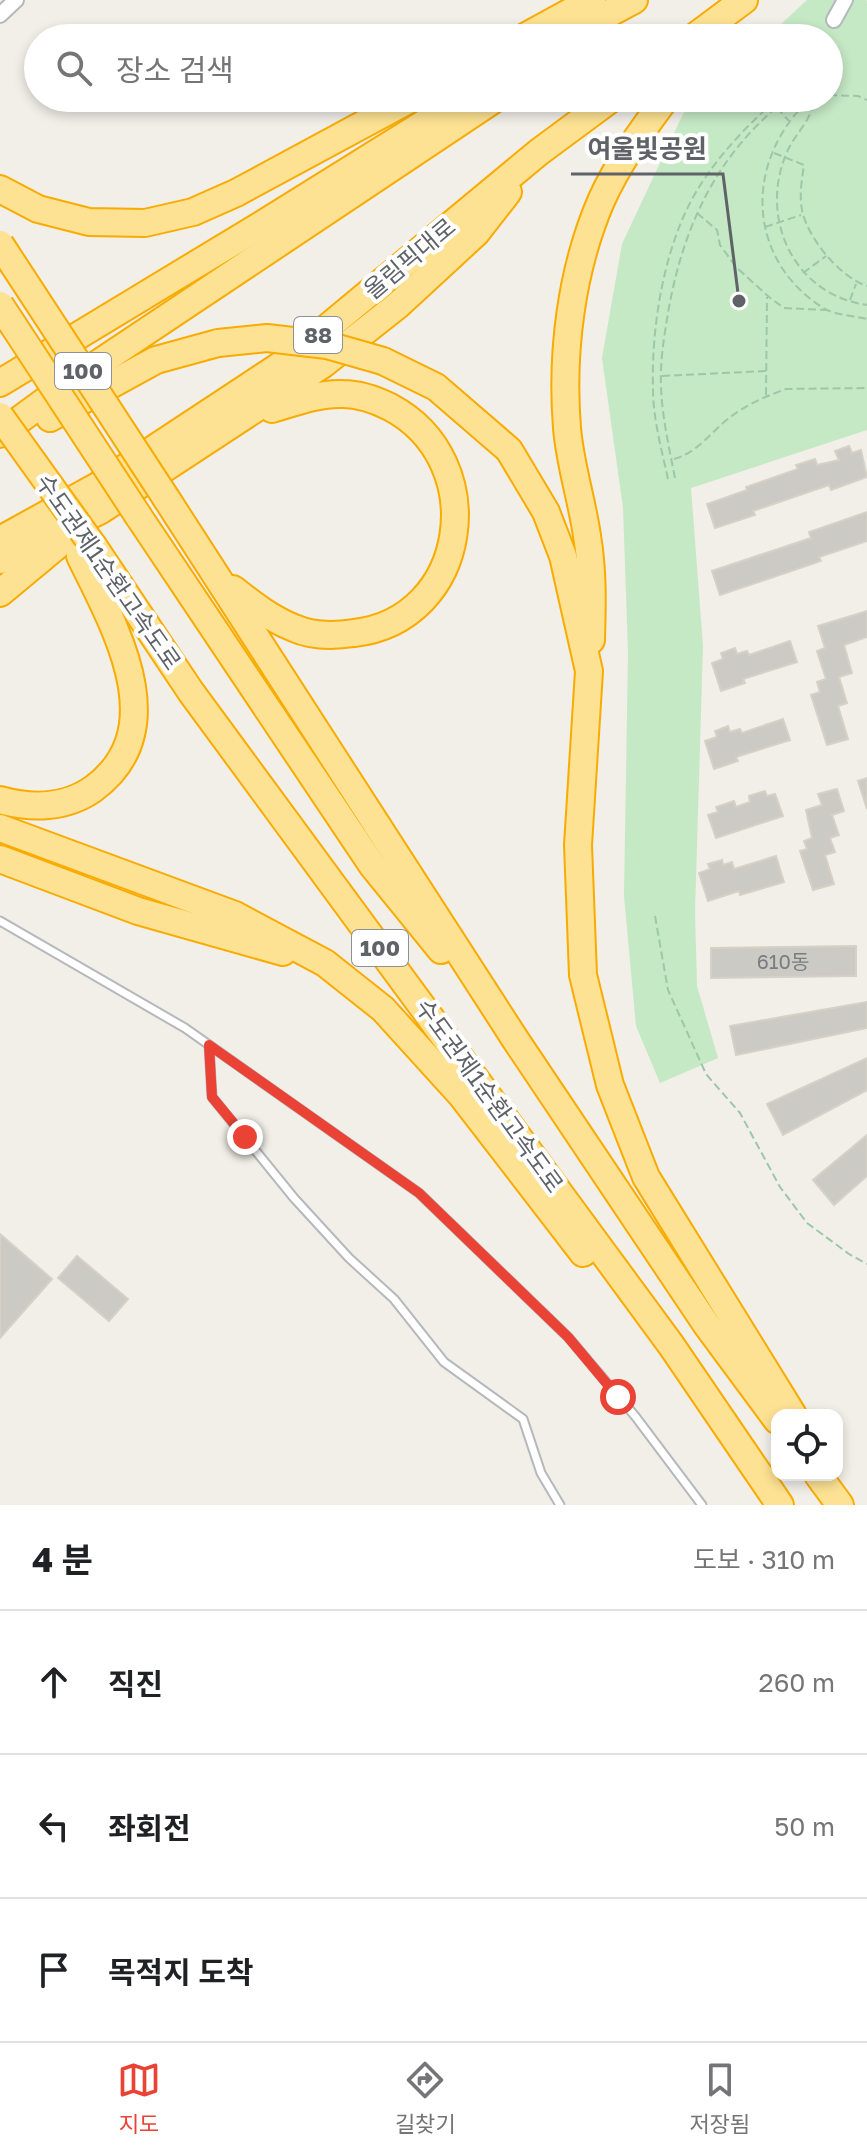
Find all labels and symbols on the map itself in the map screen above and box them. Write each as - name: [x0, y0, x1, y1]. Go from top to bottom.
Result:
- callout: 여울빛공원: [571, 124, 723, 174]
- text: 여울빛공원: [587, 133, 707, 164]
- street label: 올림픽대로: [357, 211, 461, 304]
- road number: 88: [294, 317, 342, 353]
- road number: 100: [55, 353, 111, 389]
- street label: 수도권제1순환고속도로: [31, 468, 188, 675]
- road number: 100: [352, 930, 408, 966]
- house number: 610동: [757, 949, 809, 973]
- street label: 수도권제1순환고속도로: [410, 993, 570, 1198]
- route end: [227, 1119, 263, 1155]
- route start: [600, 1379, 636, 1415]

